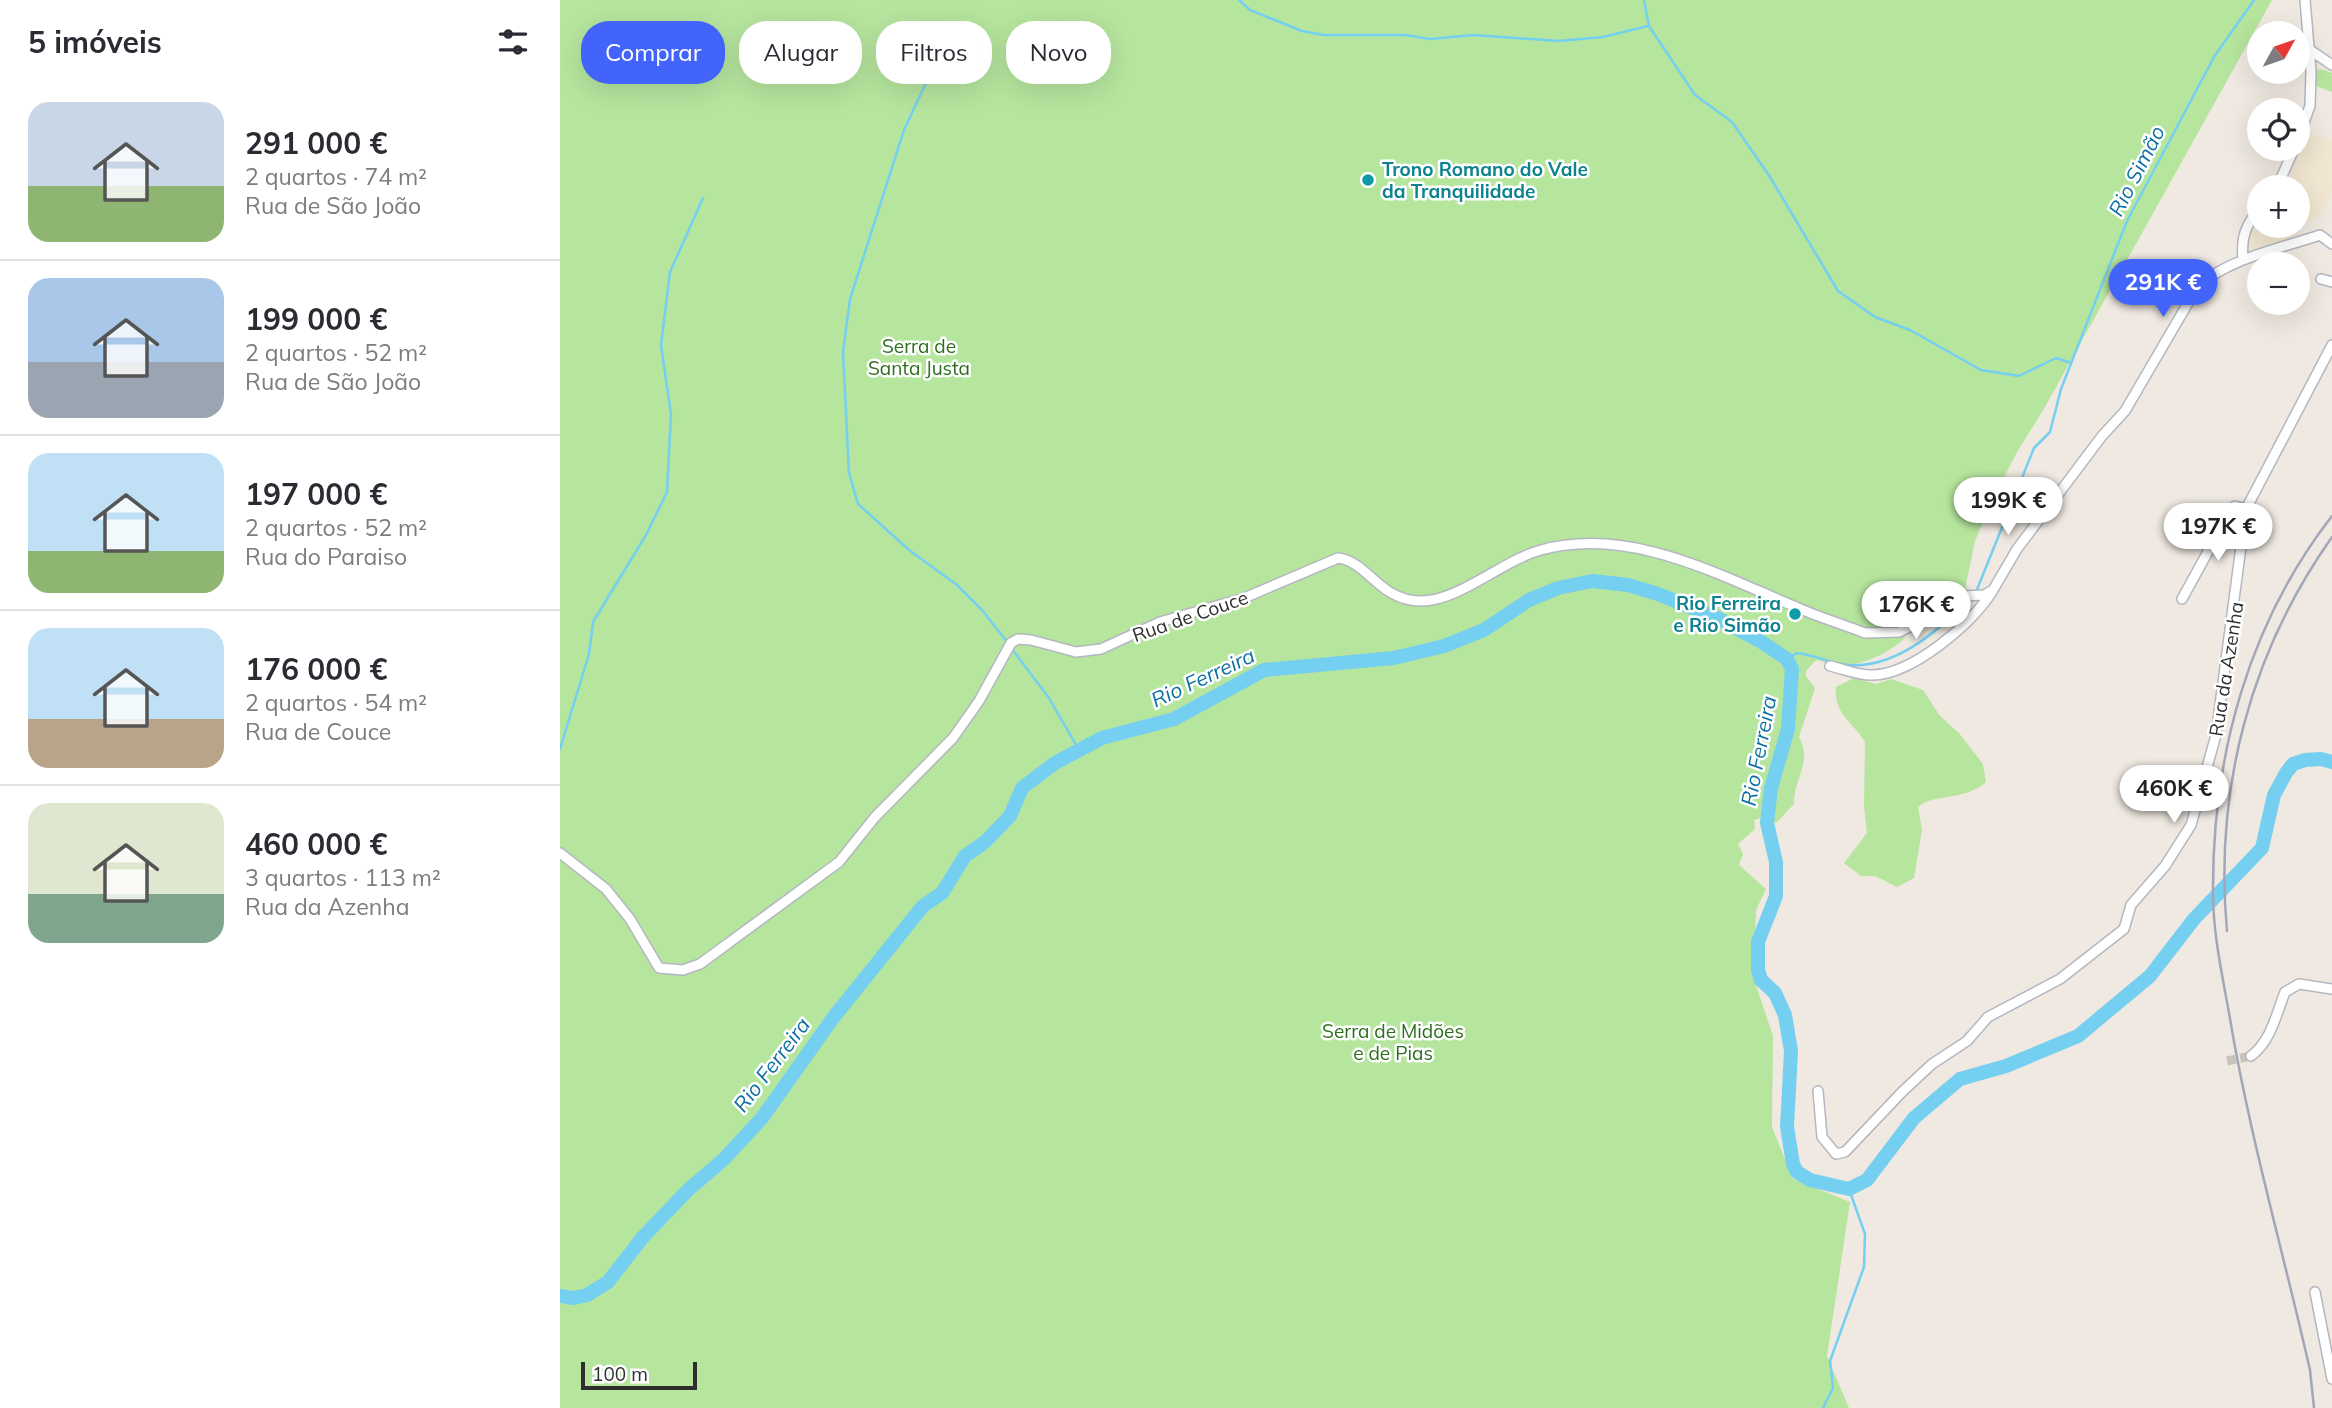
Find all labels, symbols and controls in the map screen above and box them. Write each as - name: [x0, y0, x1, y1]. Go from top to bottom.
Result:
- chip: Comprar: [581, 21, 725, 84]
- chip: Alugar: [739, 21, 862, 84]
- chip: Filtros: [876, 21, 992, 84]
- chip: Novo: [1006, 21, 1111, 84]
- north arrow: [2247, 21, 2310, 84]
- map controls: [2247, 21, 2310, 315]
- text: 5 imóveis: [28, 23, 162, 61]
- icon: filters: [494, 23, 532, 61]
- button: locate: [2247, 98, 2310, 161]
- water label: Rio Simão: [2102, 121, 2170, 220]
- text: 291 000 €: [245, 124, 387, 162]
- icon: home: [84, 130, 168, 214]
- place label: Trono Romano do Vale da Tranquilidade: [1382, 157, 1588, 203]
- text: 2 quartos · 74 m²: [245, 162, 427, 191]
- marker: Trono Romano do Vale da Tranquilidade: [1360, 172, 1376, 188]
- button: +: [2247, 175, 2310, 238]
- text: Rua de São João: [245, 191, 421, 220]
- button: −: [2247, 252, 2310, 315]
- pin: 291K €: [2106, 260, 2220, 319]
- text: 291K €: [2125, 267, 2201, 296]
- text: 199 000 €: [245, 300, 387, 338]
- icon: home: [84, 306, 168, 390]
- park label: Serra de Santa Justa: [868, 334, 970, 380]
- text: 2 quartos · 52 m²: [245, 338, 427, 367]
- text: Rua de São João: [245, 367, 421, 396]
- text: 197 000 €: [245, 475, 387, 513]
- pin: 199K €: [1951, 477, 2065, 537]
- icon: home: [84, 481, 168, 565]
- text: 199K €: [1970, 485, 2046, 514]
- pin: 197K €: [2161, 504, 2275, 563]
- text: 197K €: [2180, 511, 2256, 540]
- text: 2 quartos · 52 m²: [245, 513, 427, 542]
- text: Rua do Paraiso: [245, 542, 407, 571]
- pin: 176K €: [1859, 582, 1973, 641]
- street label: Rua de Couce: [1129, 585, 1251, 647]
- text: 176K €: [1878, 589, 1954, 618]
- place label: Rio Ferreira e Rio Simão: [1673, 591, 1781, 637]
- street label: Rua da Azenha: [2204, 600, 2248, 738]
- marker: Rio Ferreira e Rio Simão: [1787, 606, 1803, 622]
- water label: Rio Ferreira: [1147, 642, 1259, 712]
- text: 176 000 €: [245, 650, 387, 688]
- icon: home: [84, 656, 168, 740]
- text: 2 quartos · 54 m²: [245, 688, 427, 717]
- water label: Rio Ferreira: [1735, 694, 1781, 808]
- text: Rua de Couce: [245, 717, 391, 746]
- pin: 460K €: [2117, 766, 2231, 825]
- text: 460K €: [2136, 773, 2212, 802]
- text: 460 000 €: [245, 825, 387, 863]
- icon: home: [84, 831, 168, 915]
- text: 3 quartos · 113 m²: [245, 863, 441, 892]
- text: Rua da Azenha: [245, 892, 409, 921]
- water label: Rio Ferreira: [727, 1012, 815, 1117]
- park label: Serra de Midões e de Pias: [1322, 1019, 1464, 1065]
- scale bar: [581, 1359, 696, 1391]
- text: 100 m: [592, 1362, 648, 1386]

